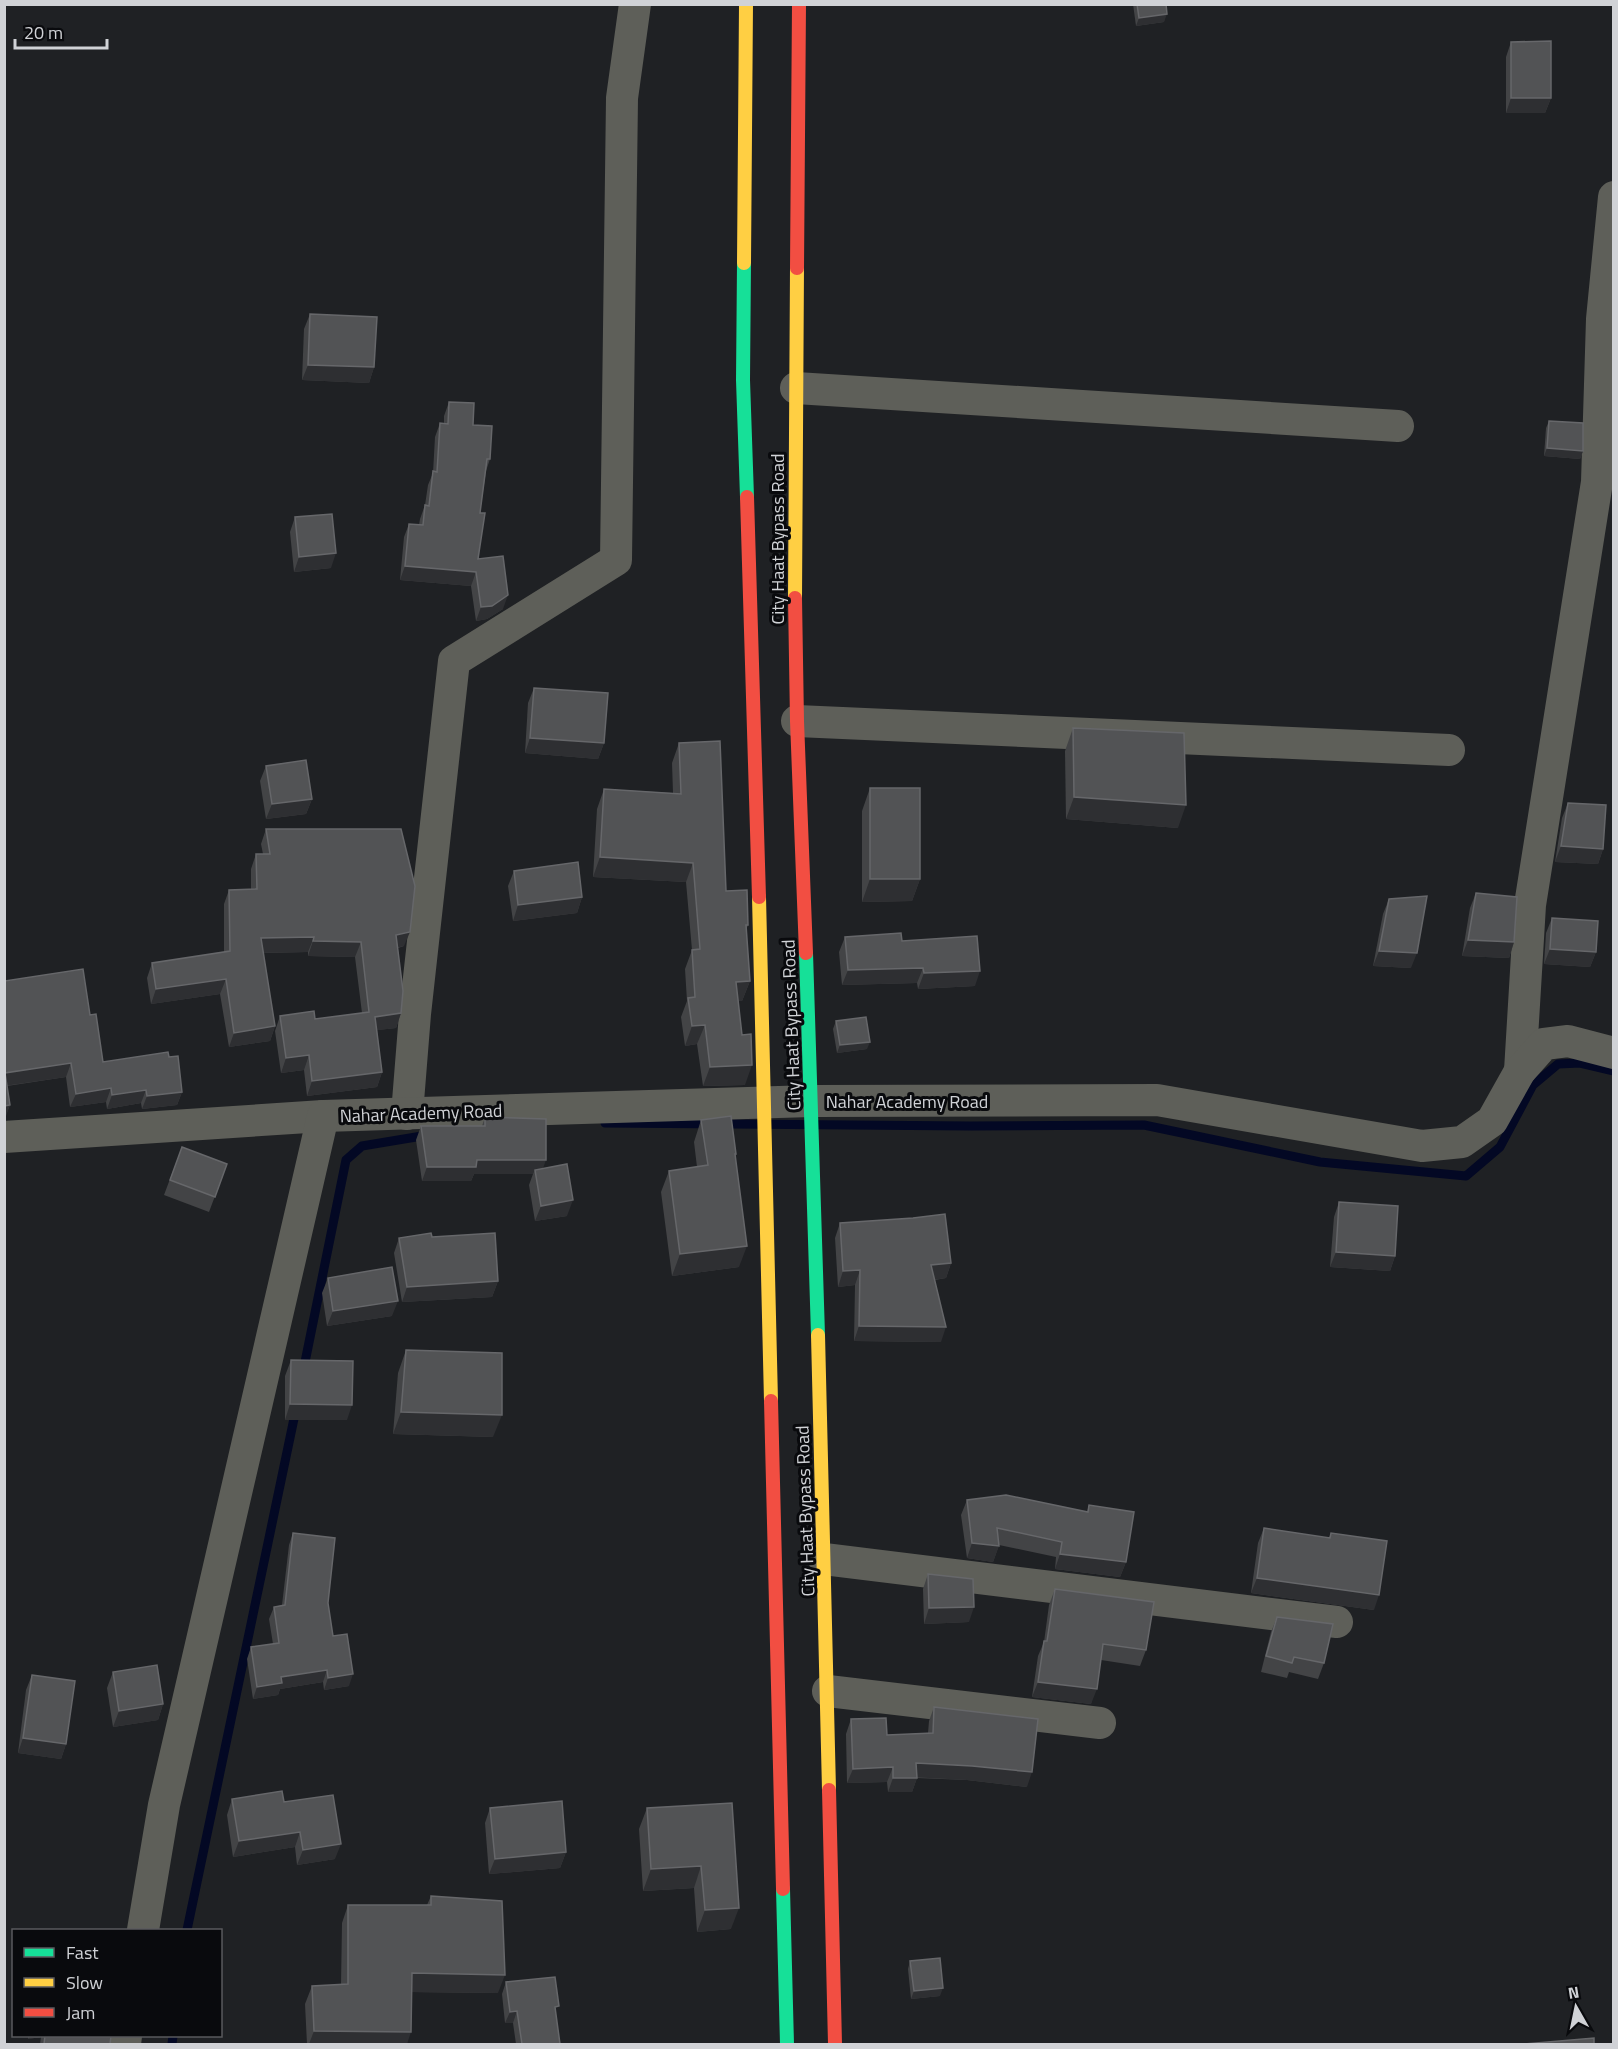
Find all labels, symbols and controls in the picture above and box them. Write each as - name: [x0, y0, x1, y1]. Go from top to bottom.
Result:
- scale bar: [15, 12, 106, 50]
- text: 20 m: [24, 19, 63, 46]
- street label: City Haat Bypass Road: [764, 453, 791, 625]
- street label: City Haat Bypass Road: [775, 939, 807, 1111]
- street label: Nahar Academy Road: [826, 1088, 988, 1115]
- street label: Nahar Academy Road: [339, 1097, 503, 1129]
- street label: City Haat Bypass Road: [789, 1425, 821, 1597]
- legend: [12, 1929, 222, 2037]
- text: Fast: [66, 1939, 99, 1966]
- text: Slow: [66, 1969, 103, 1996]
- north arrow: [1546, 1977, 1606, 2037]
- text: N: [1566, 1979, 1581, 2005]
- text: Jam: [66, 1999, 95, 2026]

